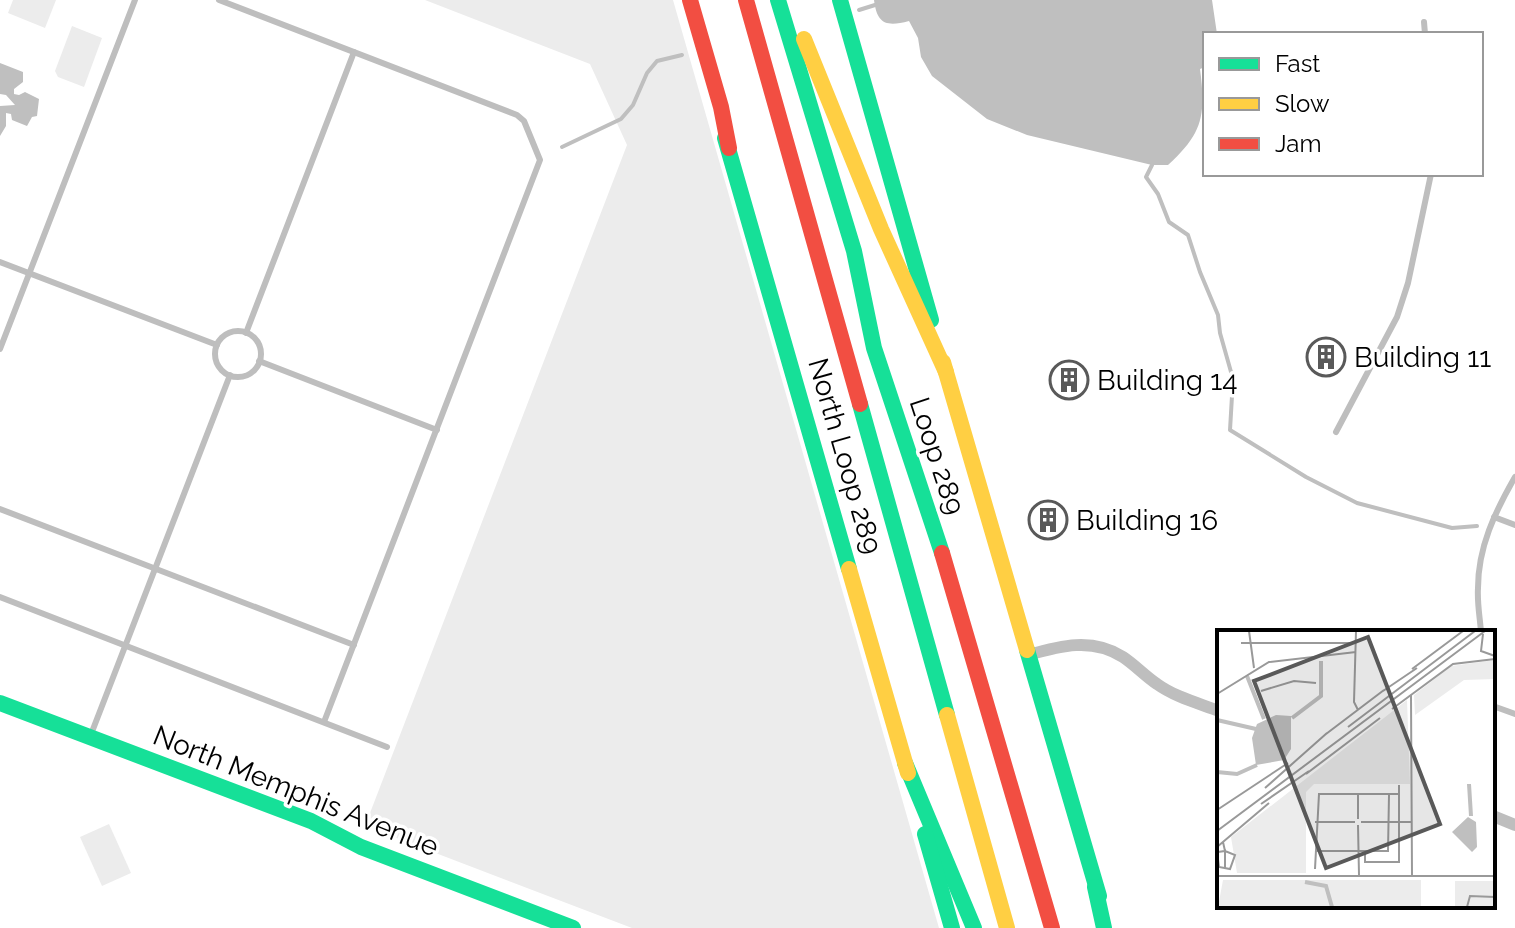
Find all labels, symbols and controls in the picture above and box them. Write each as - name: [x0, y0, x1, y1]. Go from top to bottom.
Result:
- legend: [1203, 32, 1483, 176]
- text: Fast: [1275, 49, 1320, 78]
- text: Slow: [1275, 89, 1330, 118]
- text: Jam: [1275, 129, 1321, 158]
- building icon: Building 11: [1305, 336, 1347, 378]
- place label: Building 11: [1354, 341, 1491, 374]
- street label: North Loop 289: [801, 354, 889, 558]
- building icon: Building 14: [1048, 359, 1090, 401]
- place label: Building 14: [1097, 364, 1238, 397]
- street label: Loop 289: [903, 393, 971, 519]
- building icon: Building 16: [1027, 499, 1069, 541]
- place label: Building 16: [1076, 504, 1218, 537]
- inset map: [1217, 630, 1495, 908]
- street label: North Memphis Avenue: [148, 719, 444, 863]

